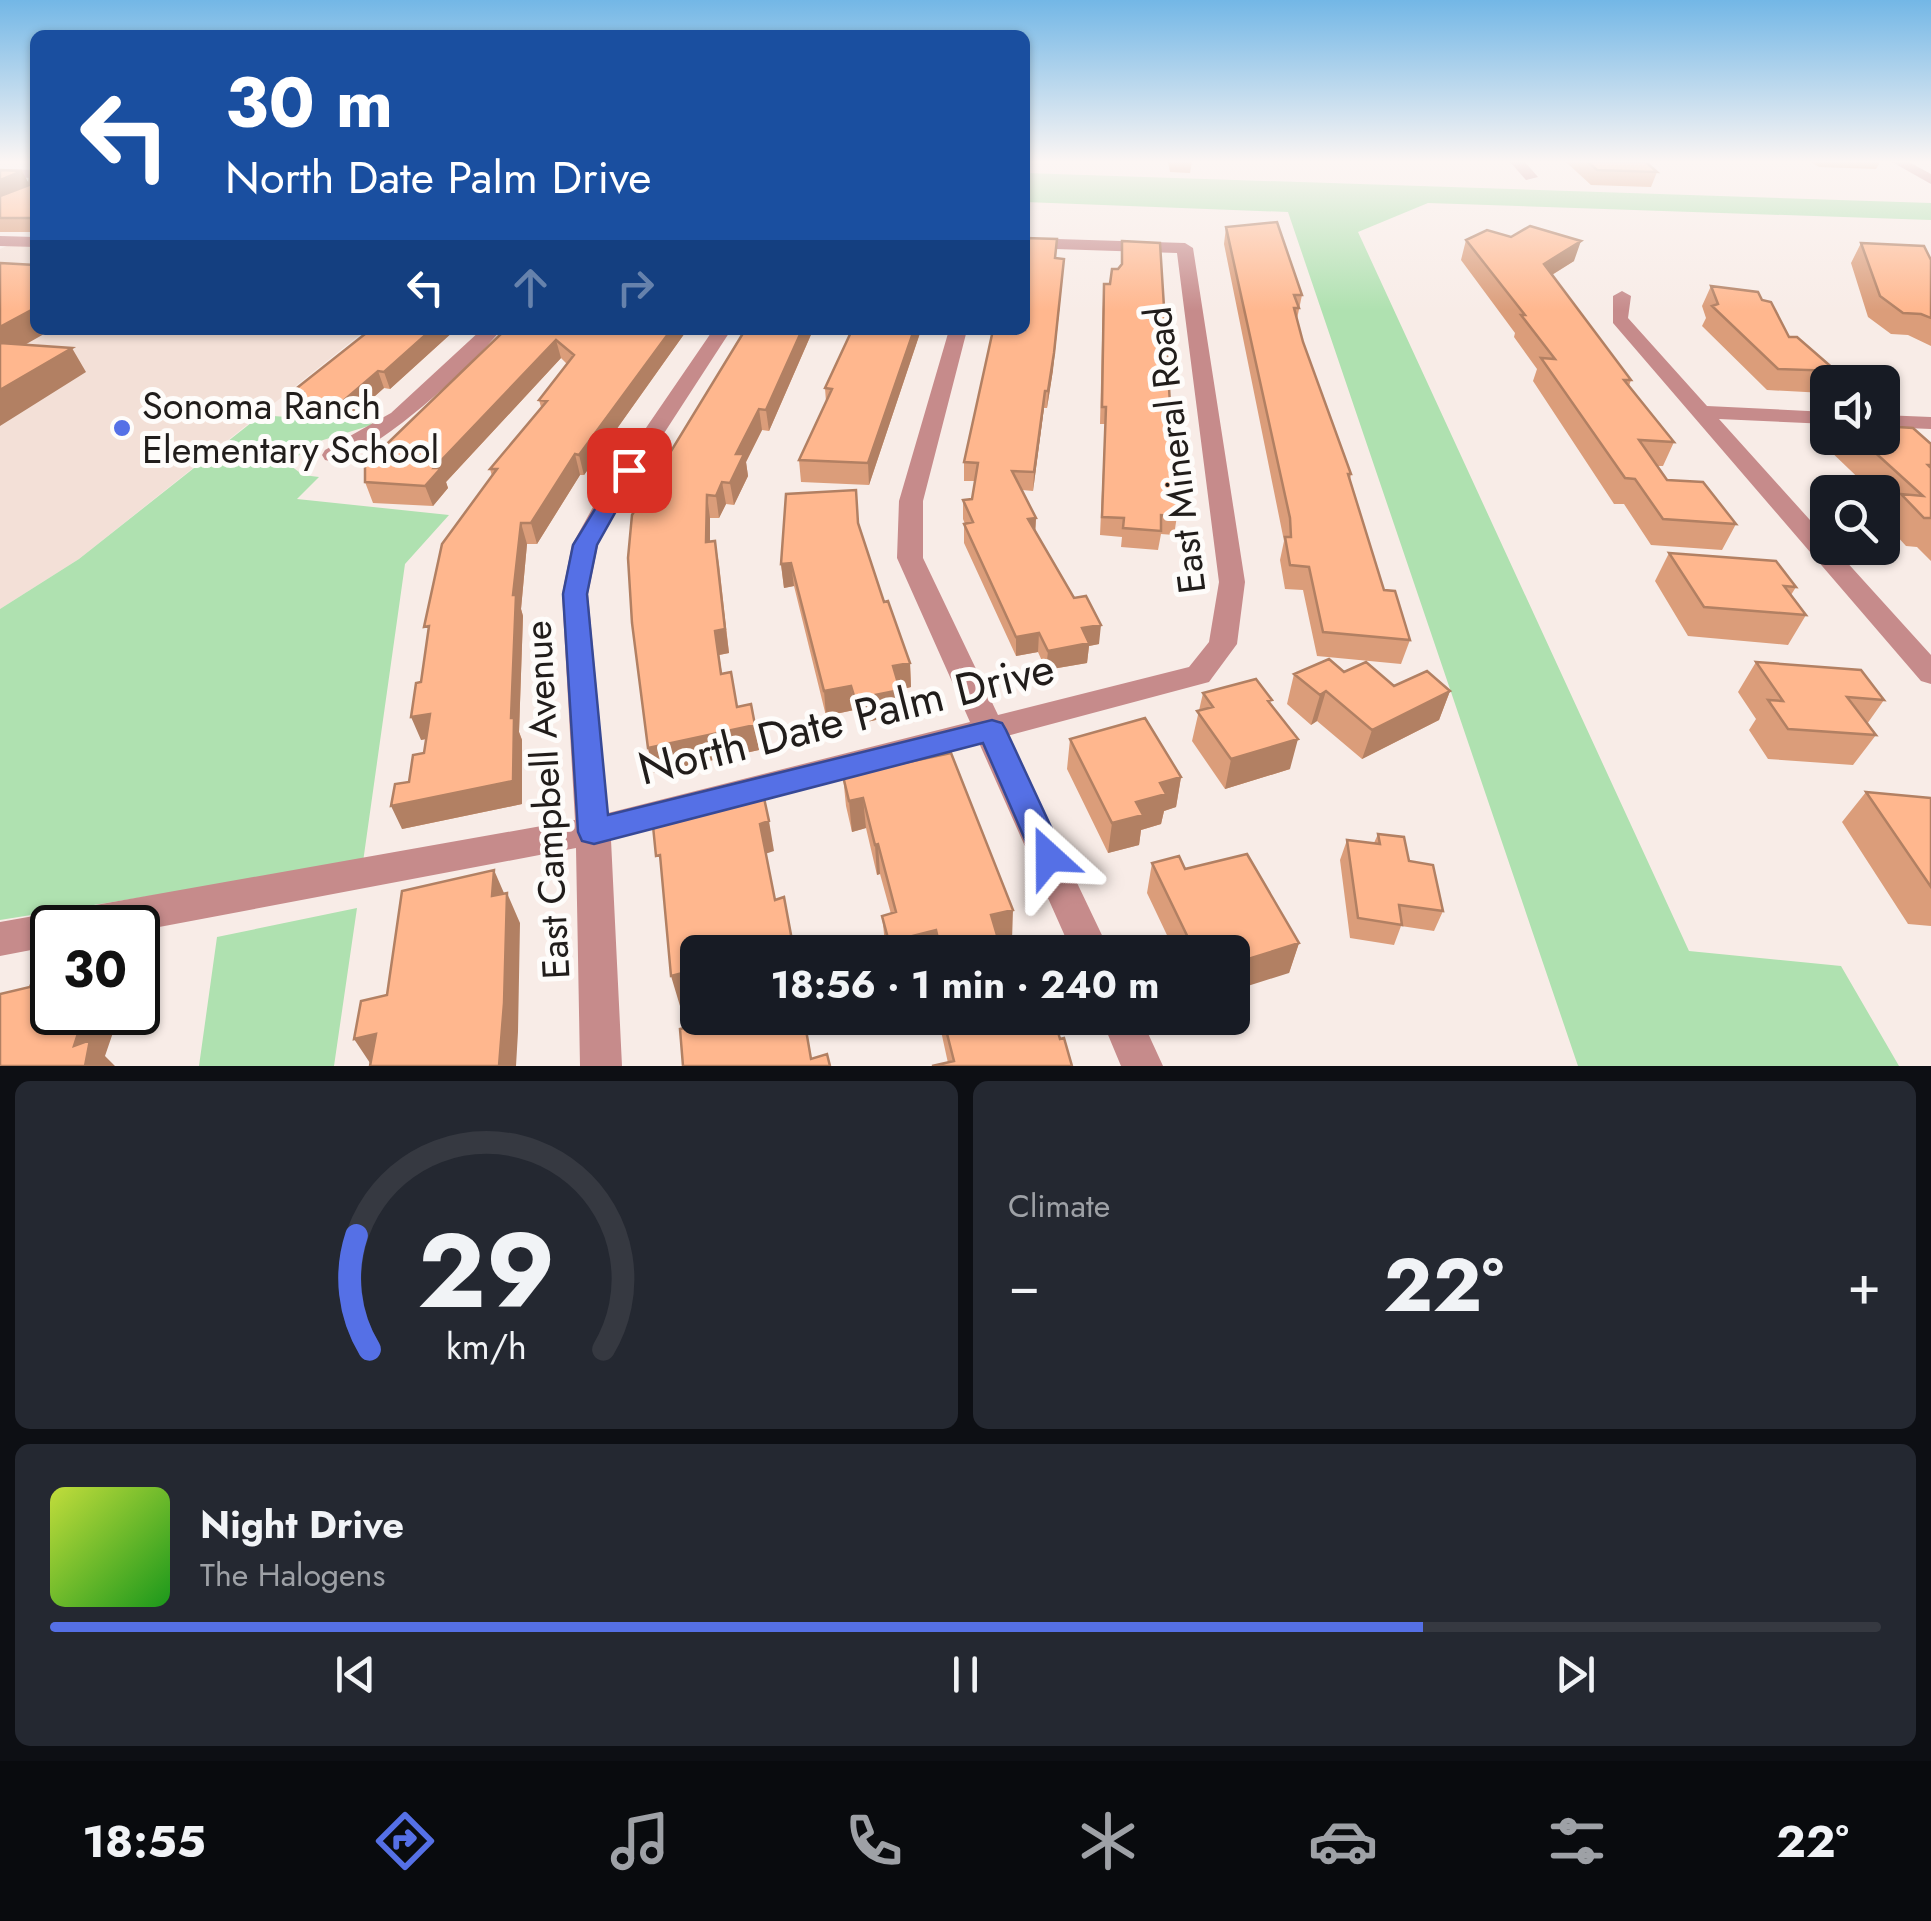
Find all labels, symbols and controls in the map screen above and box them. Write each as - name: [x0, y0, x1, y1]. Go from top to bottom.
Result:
- text: 30 m: [225, 52, 393, 153]
- icon: left: [60, 70, 190, 200]
- text: North Date Palm Drive: [225, 145, 651, 210]
- icon: left: [398, 260, 453, 315]
- icon: ahead: [503, 260, 558, 315]
- icon: right: [608, 260, 663, 315]
- street label: East Mineral Road: [1130, 303, 1219, 597]
- map controls: [1810, 365, 1900, 565]
- button: sound: [1810, 365, 1900, 455]
- place label: Sonoma Ranch Elementary School: [142, 378, 439, 477]
- marker: Sonoma Ranch Elementary School: [111, 417, 133, 439]
- pin: [587, 428, 672, 513]
- icon: arrive: [602, 443, 657, 498]
- button: search: [1810, 475, 1900, 565]
- street label: East Campbell Avenue: [510, 619, 583, 981]
- street label: North Date Palm Drive: [631, 635, 1061, 802]
- position arrow: [997, 805, 1101, 909]
- speed limit sign: 30: [30, 905, 160, 1035]
- text: 18:56 · 1 min · 240 m: [771, 957, 1159, 1012]
- text: Climate: [1008, 1183, 1110, 1229]
- text: 29: [418, 1196, 555, 1346]
- text: 22°: [1383, 1231, 1504, 1339]
- text: −: [1008, 1245, 1040, 1325]
- text: +: [1847, 1245, 1881, 1325]
- text: km/h: [446, 1321, 527, 1372]
- text: Night Drive: [200, 1497, 404, 1552]
- text: The Halogens: [200, 1552, 385, 1598]
- icon: previous: [328, 1647, 383, 1702]
- icon: pause: [938, 1647, 993, 1702]
- icon: next: [1548, 1647, 1603, 1702]
- icon: directions: [370, 1806, 440, 1876]
- icon: music: [605, 1806, 675, 1876]
- icon: phone: [839, 1806, 909, 1876]
- icon: climate: [1073, 1806, 1143, 1876]
- icon: car: [1308, 1806, 1378, 1876]
- icon: filters: [1542, 1806, 1612, 1876]
- text: 18:55: [82, 1809, 206, 1874]
- text: 22°: [1776, 1809, 1849, 1874]

